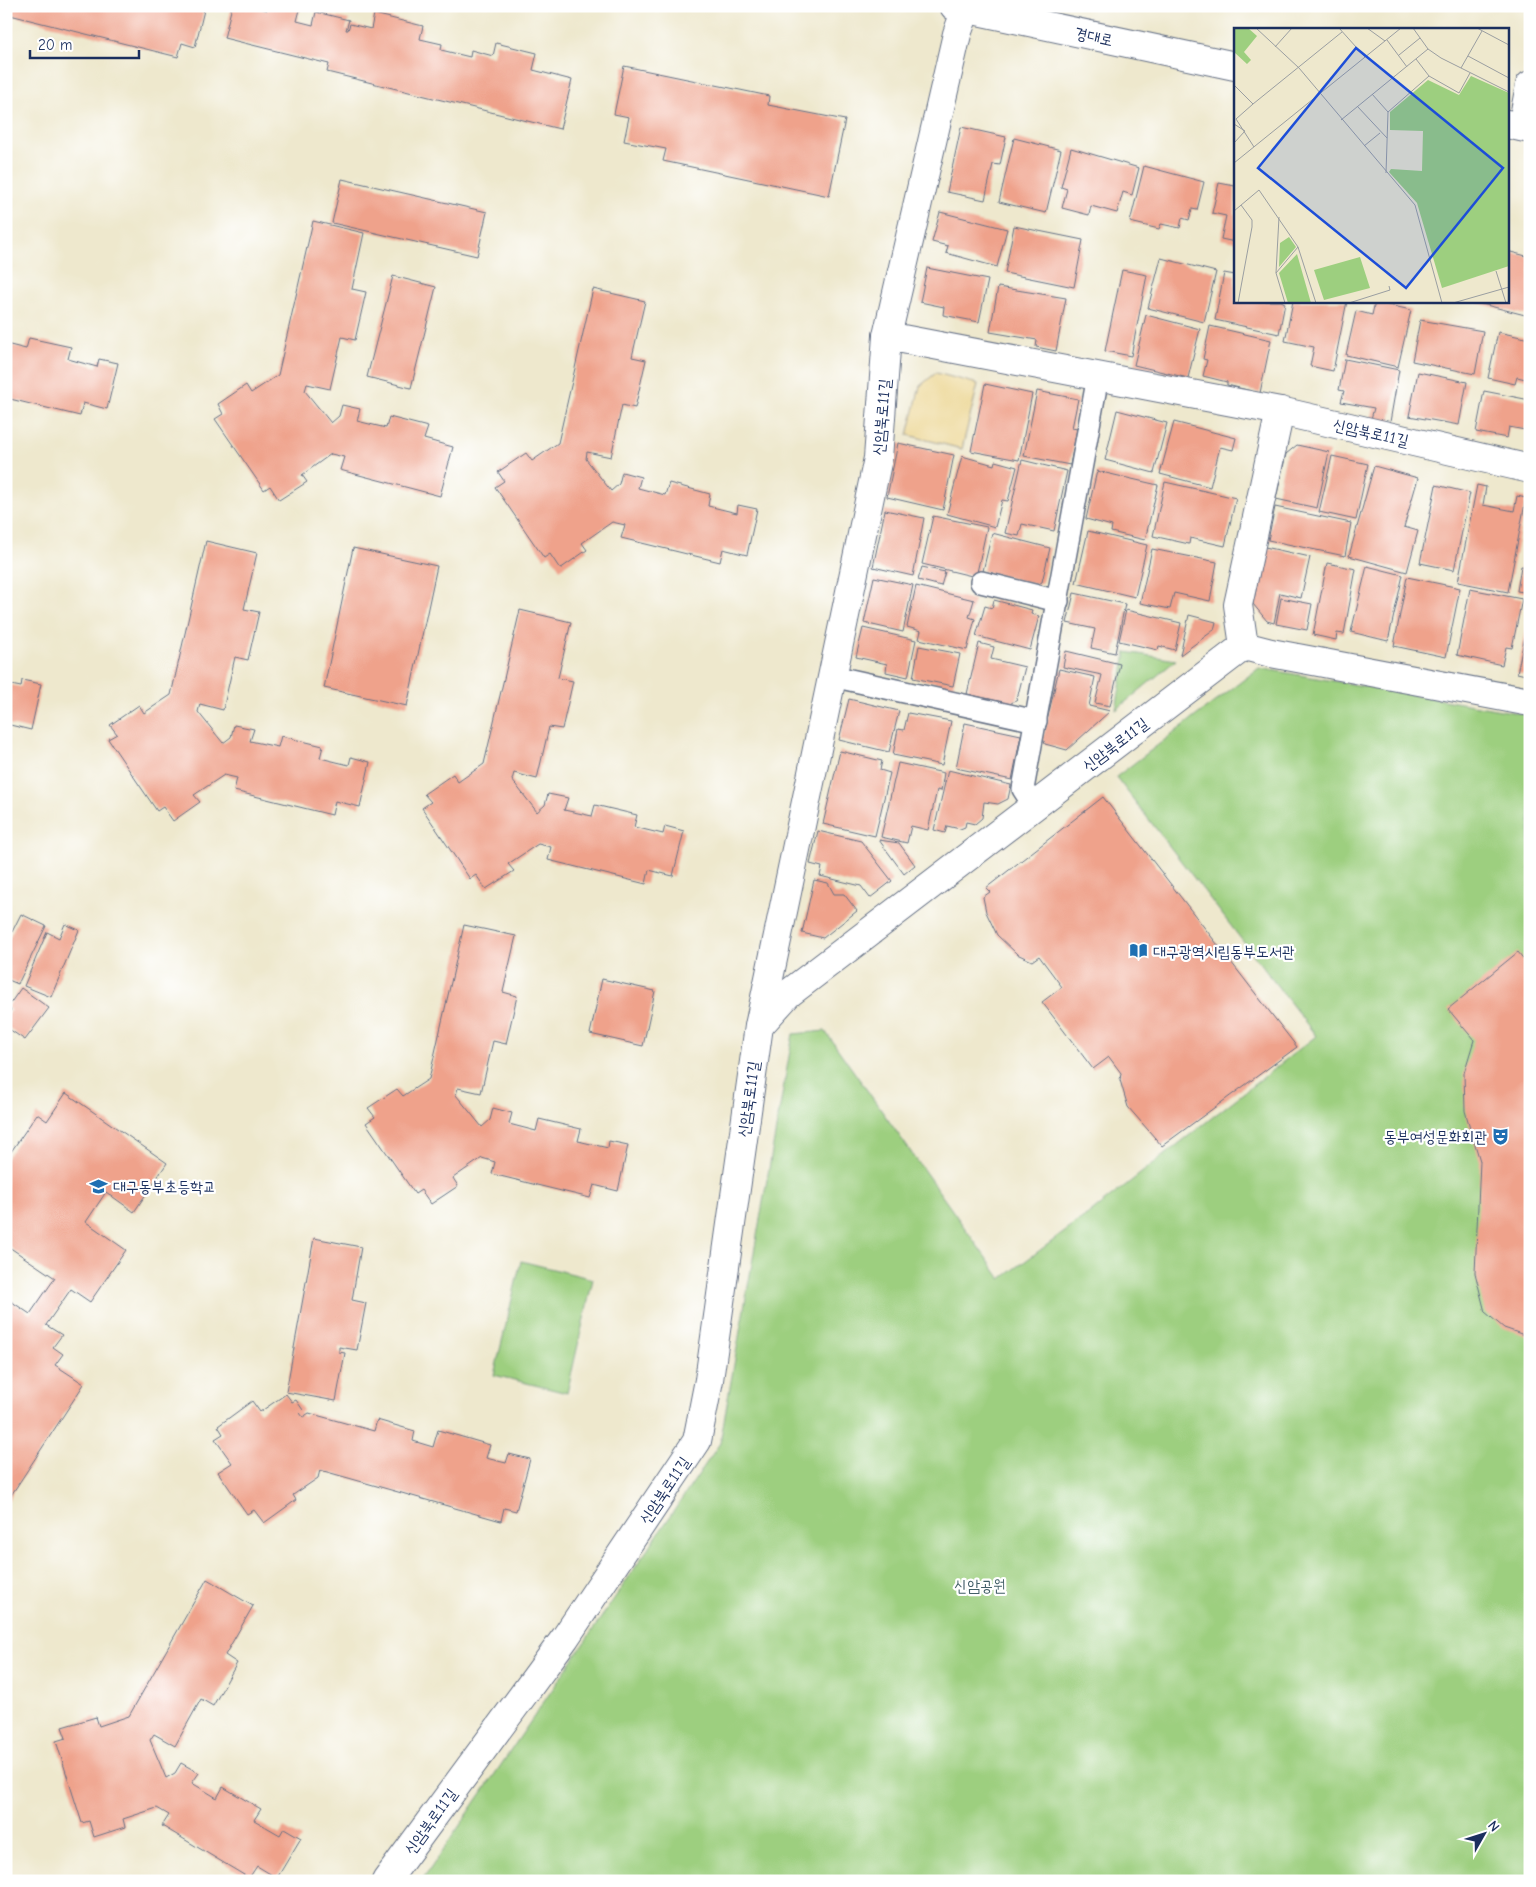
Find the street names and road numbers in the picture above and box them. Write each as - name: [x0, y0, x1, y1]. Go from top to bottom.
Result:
- street label: 경대로: [1073, 24, 1115, 50]
- street label: 신암북로11길: [870, 378, 894, 456]
- street label: 신암북로11길: [1331, 416, 1410, 450]
- street label: 신암북로11길: [1079, 714, 1152, 775]
- street label: 신암북로11길: [735, 1060, 763, 1139]
- street label: 신암북로11길: [636, 1453, 694, 1528]
- street label: 신암북로11길: [401, 1785, 461, 1858]

